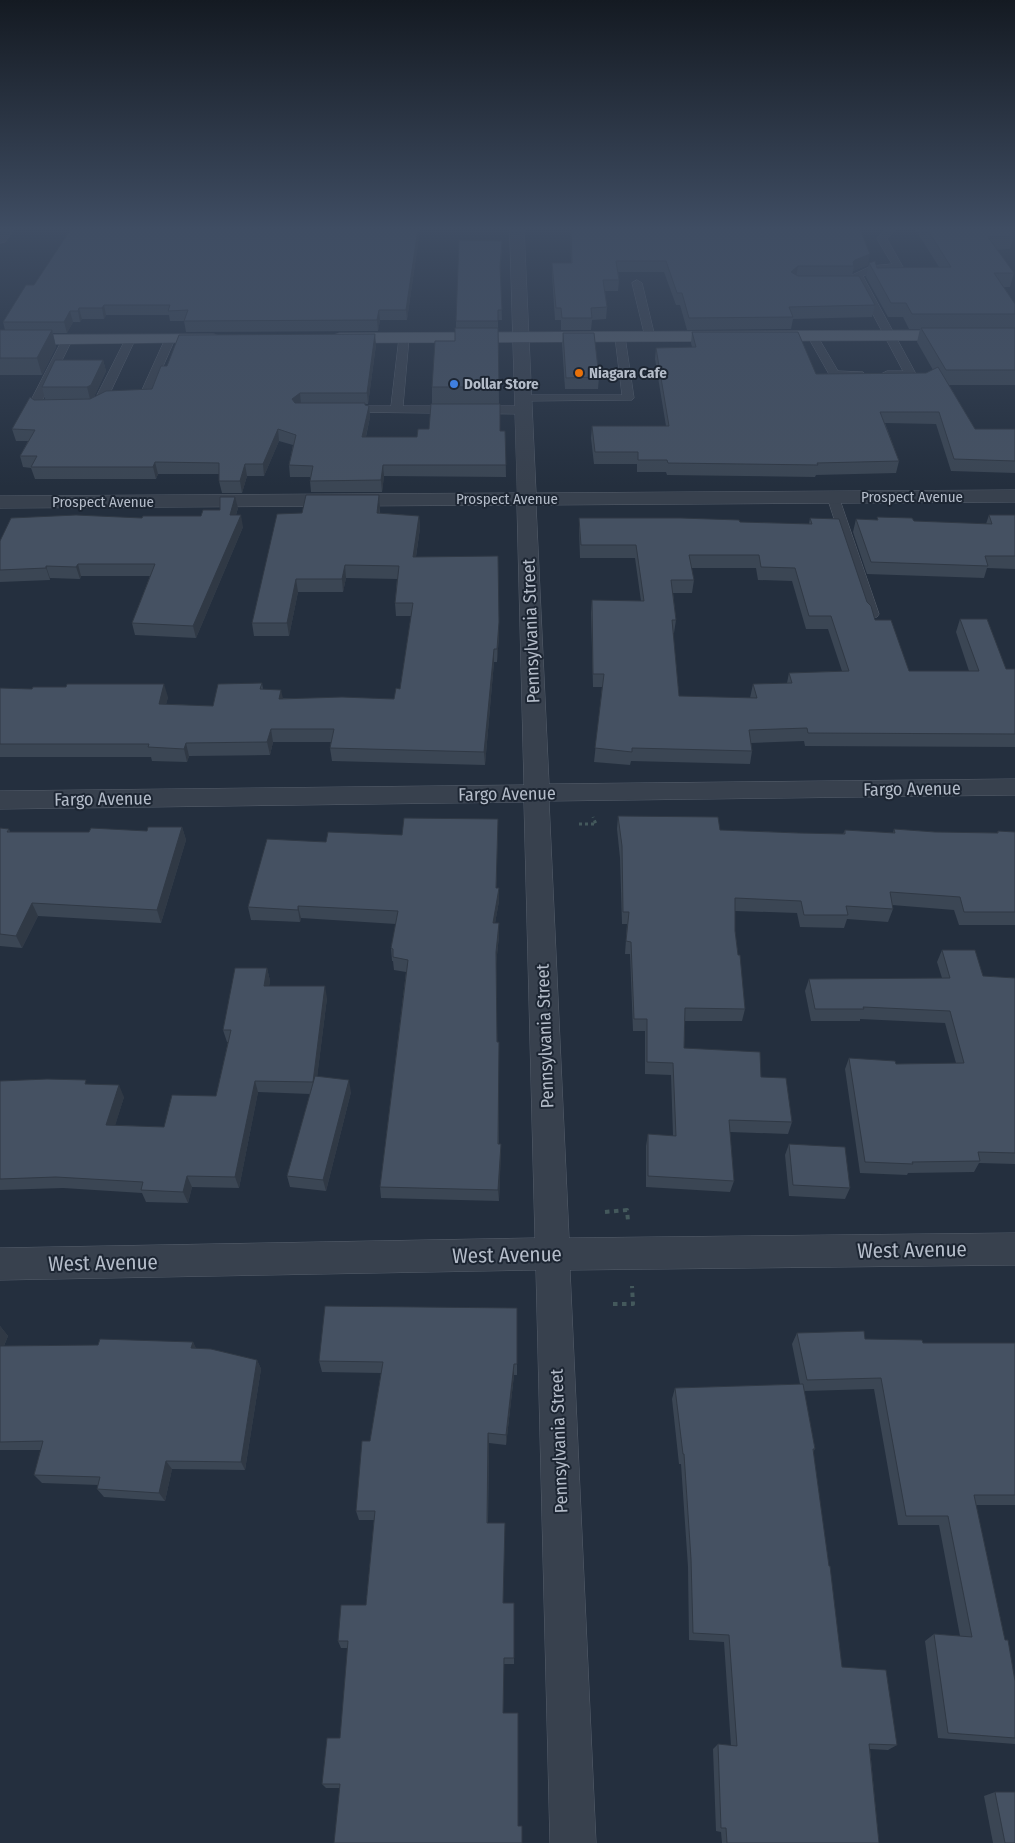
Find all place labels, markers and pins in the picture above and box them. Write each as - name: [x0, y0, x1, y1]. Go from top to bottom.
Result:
- place label: Niagara Cafe: [589, 364, 667, 382]
- marker: Niagara Cafe: [573, 367, 585, 379]
- place label: Dollar Store: [464, 375, 539, 393]
- marker: Dollar Store: [448, 378, 460, 390]

